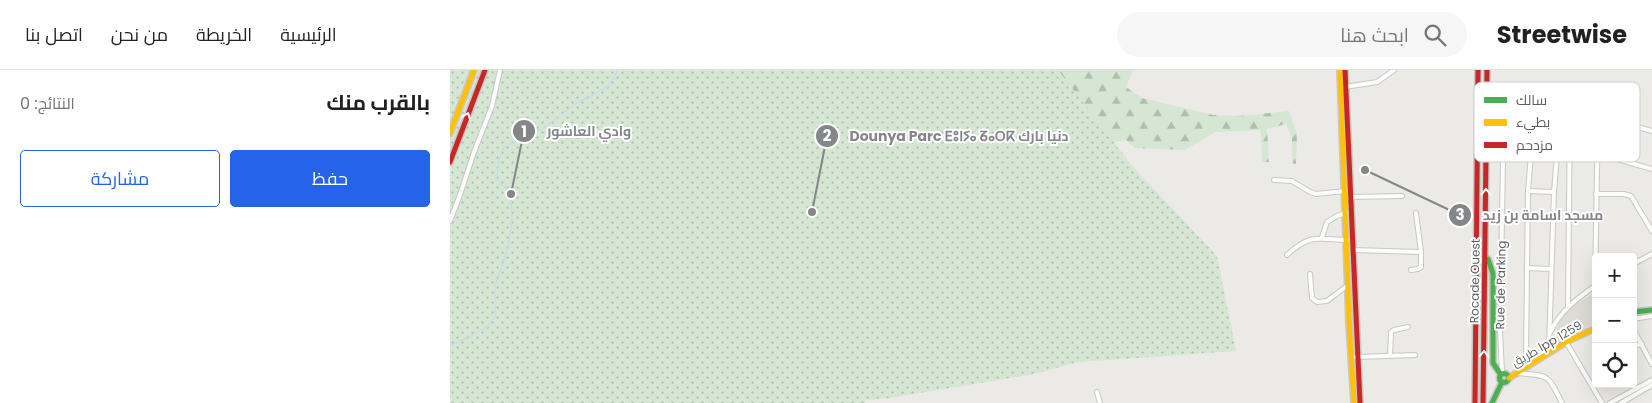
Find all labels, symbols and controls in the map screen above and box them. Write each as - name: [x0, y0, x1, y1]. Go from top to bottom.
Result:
- search box: [1117, 12, 1467, 57]
- text: Streetwise: [1497, 18, 1627, 51]
- icon: search: [1421, 21, 1449, 49]
- text: اتصل بنا: [25, 22, 83, 47]
- text: من نحن: [111, 22, 168, 47]
- text: الخريطة: [196, 22, 252, 47]
- text: الرئيسية: [280, 22, 337, 47]
- text: ابحث هنا: [1340, 22, 1409, 49]
- legend: [1474, 82, 1640, 162]
- text: بالقرب منك: [326, 88, 430, 117]
- text: سالك: [1516, 90, 1547, 110]
- text: النتائج: 0: [20, 92, 75, 115]
- one-way arrow: [461, 112, 471, 121]
- text: بطيء: [1516, 112, 1550, 134]
- callout: وادي العاشور: [511, 117, 641, 146]
- text: 1: [521, 121, 527, 142]
- text: وادي العاشور: [546, 121, 631, 142]
- callout: Dounya Parc ⴹⵓⵏⵢⴰ ⵒⴰⵔⴽ دنيا بارك: [814, 121, 1078, 150]
- text: 2: [823, 125, 832, 146]
- text: Dounya Parc ⴹⵓⵏⵢⴰ ⵒⴰⵔⴽ دنيا بارك: [849, 126, 1069, 146]
- text: مزدحم: [1516, 135, 1553, 155]
- button: مشاركة: [20, 150, 220, 207]
- button: حفظ: [230, 150, 430, 207]
- one-way arrow: [1481, 188, 1491, 196]
- callout: مسجد اسامة بن زيد: [1448, 201, 1613, 230]
- text: 3: [1455, 204, 1465, 225]
- text: مسجد اسامة بن زيد: [1483, 205, 1603, 225]
- street label: Rocade Ouest: [1465, 239, 1484, 323]
- street label: Rue de Parking: [1491, 240, 1510, 330]
- map controls: [1592, 253, 1637, 388]
- button: +: [1592, 253, 1637, 298]
- button: −: [1592, 298, 1637, 343]
- street label: طريق lpp 1259: [1508, 316, 1585, 371]
- button: locate: [1592, 343, 1637, 388]
- one-way arrow: [1479, 350, 1489, 358]

